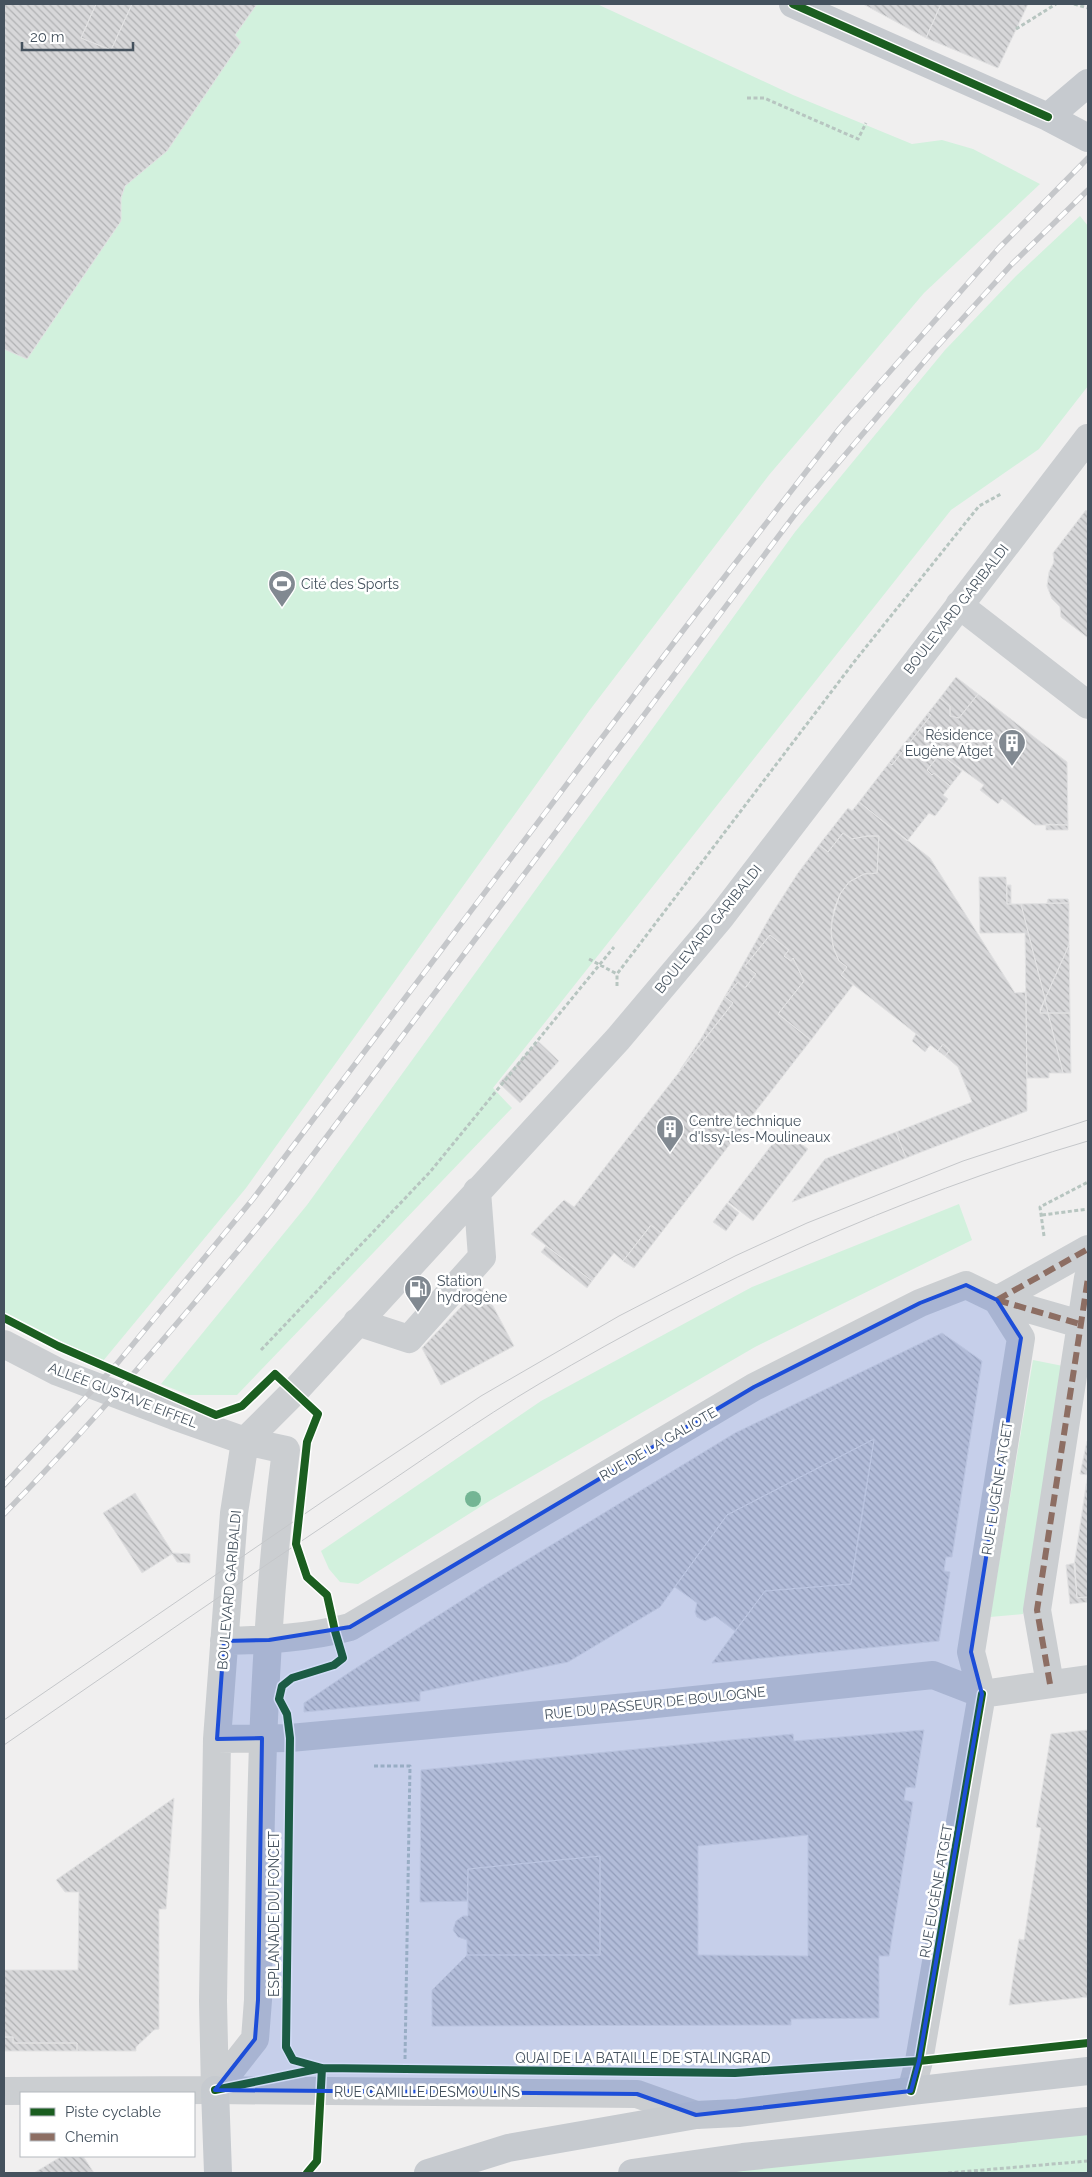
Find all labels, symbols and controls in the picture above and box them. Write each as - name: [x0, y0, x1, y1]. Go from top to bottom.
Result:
- scale bar: [22, 20, 134, 52]
- text: 20 m: [30, 28, 65, 46]
- street label: BOULEVARD GARIBALDI: [900, 541, 1012, 677]
- sports icon: Cité des Sports: [267, 569, 297, 608]
- place label: Cité des Sports: [301, 576, 399, 592]
- place label: Résidence Eugène Atget: [905, 727, 993, 759]
- building icon: Résidence Eugène Atget: [997, 728, 1027, 767]
- street label: BOULEVARD GARIBALDI: [651, 862, 765, 996]
- place label: Centre technique d'Issy-les-Moulineaux: [689, 1113, 830, 1145]
- building icon: Centre technique d'Issy-les-Moulineaux: [655, 1114, 685, 1153]
- place label: Station hydrogène: [437, 1273, 507, 1305]
- fuel station icon: Station hydrogène: [403, 1274, 433, 1313]
- street label: ALLÉE GUSTAVE EIFFEL: [46, 1358, 200, 1431]
- street label: RUE DE LA GALIOTE: [596, 1404, 720, 1484]
- street label: RUE EUGÈNE ATGET: [977, 1419, 1016, 1556]
- street label: BOULEVARD GARIBALDI: [214, 1509, 244, 1671]
- street label: RUE DU PASSEUR DE BOULOGNE: [544, 1683, 766, 1723]
- street label: RUE EUGÈNE ATGET: [915, 1822, 956, 1959]
- street label: ESPLANADE DU FONCET: [266, 1831, 282, 1997]
- street label: QUAI DE LA BATAILLE DE STALINGRAD: [515, 2050, 771, 2066]
- street label: RUE CAMILLE DESMOULINS: [334, 2084, 521, 2100]
- legend: [20, 2092, 195, 2157]
- text: Piste cyclable: [65, 2103, 161, 2121]
- text: Chemin: [65, 2128, 119, 2146]

